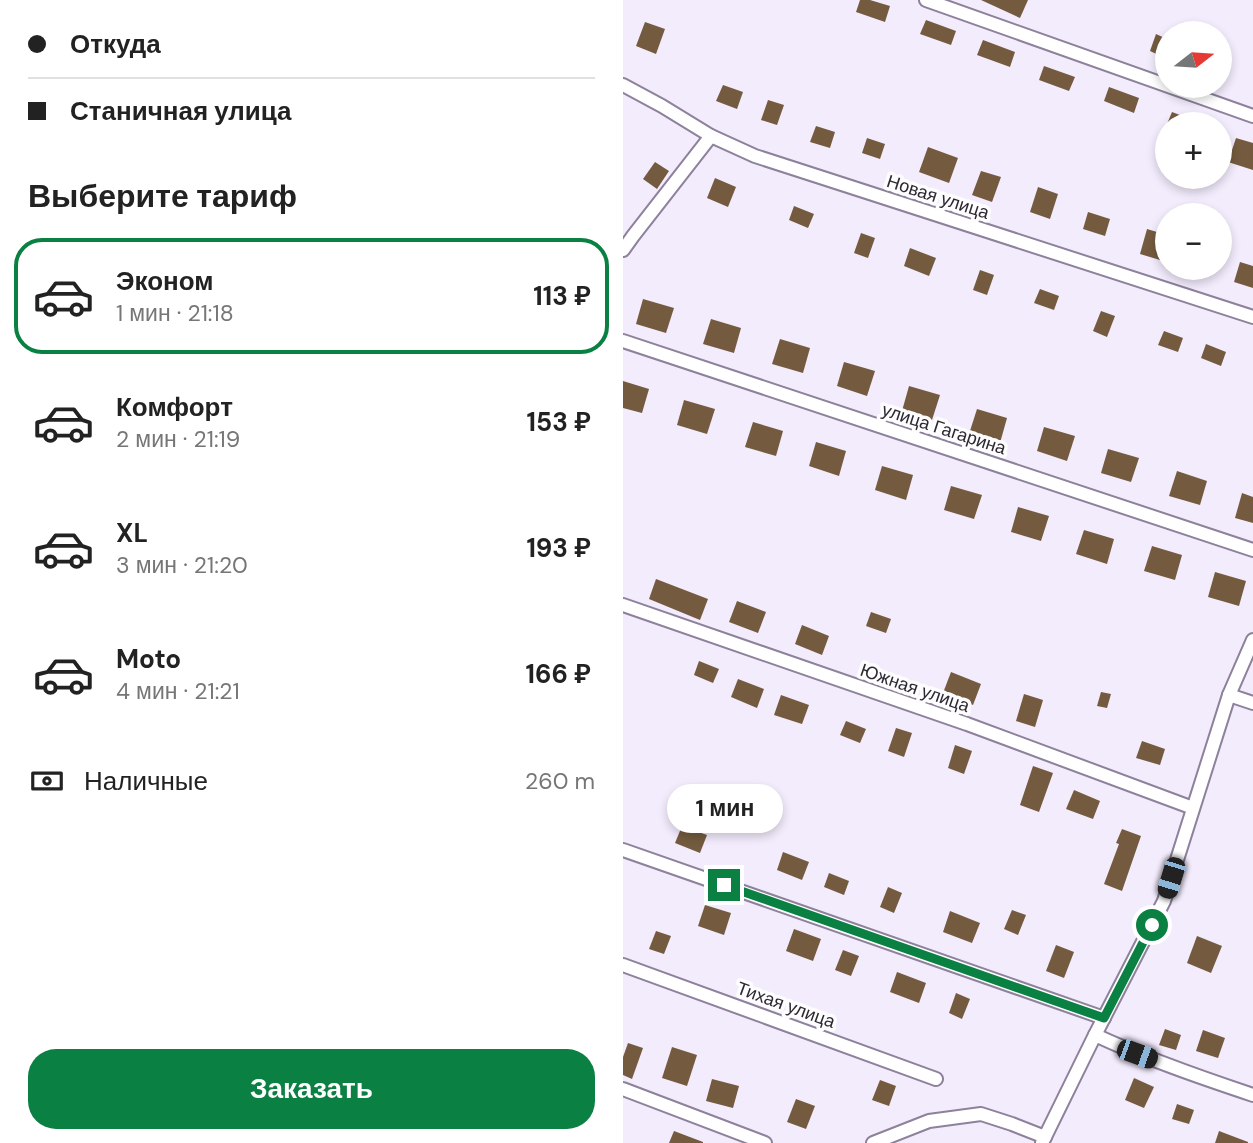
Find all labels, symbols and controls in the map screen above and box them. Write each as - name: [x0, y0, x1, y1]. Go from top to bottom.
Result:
- north arrow: [1155, 21, 1232, 98]
- map controls: [1155, 21, 1232, 280]
- text: Откуда: [70, 27, 161, 61]
- text: Станичная улица: [70, 94, 292, 128]
- button: +: [1155, 112, 1232, 189]
- street label: Новая улица: [884, 169, 993, 225]
- text: Выберите тариф: [28, 175, 297, 217]
- button: −: [1155, 203, 1232, 280]
- text: Эконом: [116, 264, 214, 298]
- icon: car: [32, 265, 95, 328]
- text: 113 ₽: [533, 279, 591, 313]
- text: 1 мин · 21:18: [116, 298, 234, 328]
- text: Комфорт: [116, 390, 233, 424]
- icon: car: [32, 391, 95, 454]
- street label: улица Гагарина: [879, 398, 1010, 461]
- text: 153 ₽: [527, 405, 591, 439]
- text: 2 мин · 21:19: [116, 424, 240, 454]
- text: XL: [116, 516, 148, 550]
- icon: car: [32, 517, 95, 580]
- text: 193 ₽: [526, 531, 591, 565]
- text: 3 мин · 21:20: [116, 550, 248, 580]
- text: Moto: [116, 642, 181, 676]
- icon: car: [32, 643, 95, 706]
- text: 166 ₽: [525, 657, 591, 691]
- street label: Южная улица: [857, 658, 974, 718]
- text: 4 мин · 21:21: [116, 676, 240, 706]
- icon: cash: [28, 762, 66, 800]
- text: Наличные: [84, 764, 208, 798]
- text: 260 m: [525, 766, 595, 796]
- callout: 1 мин: [666, 784, 782, 832]
- text: 1 мин: [696, 793, 754, 823]
- car: [1155, 855, 1188, 901]
- route end: [708, 869, 740, 901]
- route start: [1136, 909, 1168, 941]
- street label: Тихая улица: [733, 976, 839, 1034]
- car: [1114, 1037, 1161, 1071]
- button: Заказать: [28, 1049, 595, 1129]

